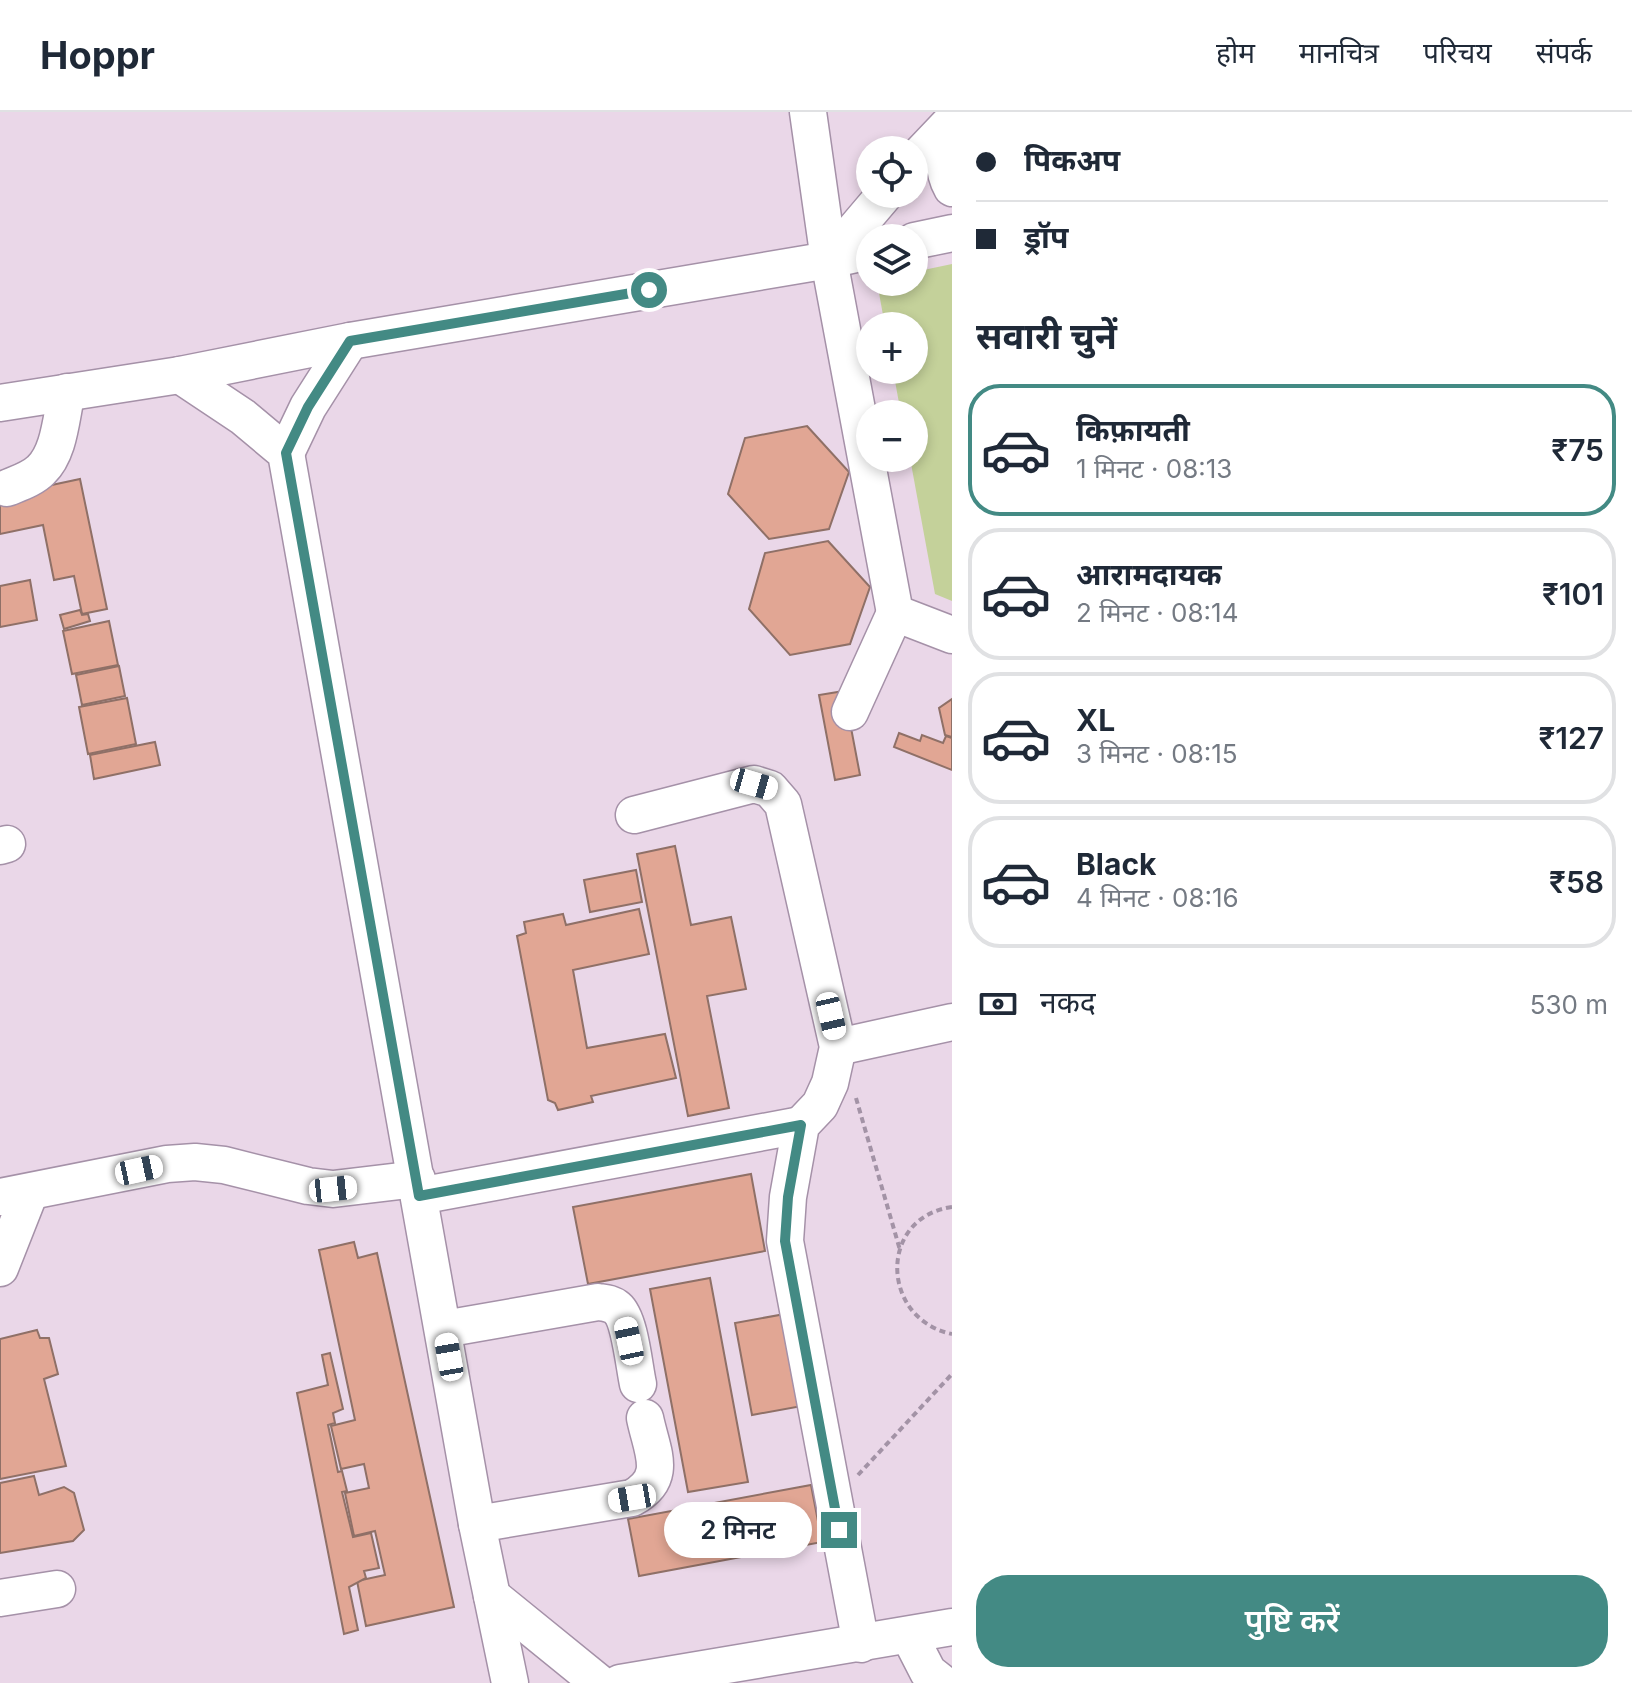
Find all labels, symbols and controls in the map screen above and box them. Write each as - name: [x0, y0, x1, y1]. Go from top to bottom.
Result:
- text: Hoppr: [40, 32, 155, 78]
- text: होम: [1216, 36, 1255, 70]
- text: मानचित्र: [1299, 36, 1379, 70]
- text: परिचय: [1423, 36, 1492, 70]
- text: संपर्क: [1536, 36, 1592, 70]
- map controls: [856, 136, 928, 472]
- button: locate: [856, 136, 928, 208]
- text: पिकअप: [1024, 142, 1120, 178]
- text: ड्रॉप: [1024, 219, 1068, 255]
- button: layers: [856, 224, 928, 296]
- route start: [631, 272, 667, 308]
- button: +: [856, 312, 928, 384]
- text: सवारी चुनें: [976, 314, 1117, 358]
- button: −: [856, 400, 928, 472]
- text: किफ़ायती: [1076, 412, 1190, 448]
- icon: car: [980, 414, 1052, 486]
- text: ₹75: [1551, 432, 1604, 468]
- text: 1 मिनट · 08:13: [1076, 453, 1232, 484]
- text: आरामदायक: [1076, 556, 1222, 592]
- icon: car: [980, 558, 1052, 630]
- text: ₹101: [1542, 576, 1604, 612]
- text: 2 मिनट · 08:14: [1076, 597, 1238, 628]
- icon: car: [980, 702, 1052, 774]
- text: XL: [1076, 702, 1115, 738]
- text: ₹127: [1538, 720, 1604, 756]
- text: 3 मिनट · 08:15: [1076, 738, 1238, 769]
- car: [728, 766, 780, 802]
- icon: car: [980, 846, 1052, 918]
- text: Black: [1076, 846, 1156, 882]
- text: ₹58: [1549, 864, 1604, 900]
- text: 4 मिनट · 08:16: [1076, 882, 1239, 913]
- icon: cash: [976, 982, 1020, 1026]
- text: नकद: [1040, 984, 1096, 1020]
- text: 530 m: [1530, 989, 1608, 1020]
- car: [814, 990, 848, 1042]
- car: [113, 1153, 165, 1187]
- car: [308, 1175, 358, 1203]
- car: [612, 1315, 646, 1367]
- car: [433, 1331, 465, 1383]
- car: [606, 1482, 658, 1514]
- callout: 2 मिनट: [663, 1502, 811, 1558]
- route end: [821, 1512, 857, 1548]
- text: 2 मिनट: [700, 1514, 776, 1545]
- button: पुष्टि करें: [976, 1575, 1608, 1667]

